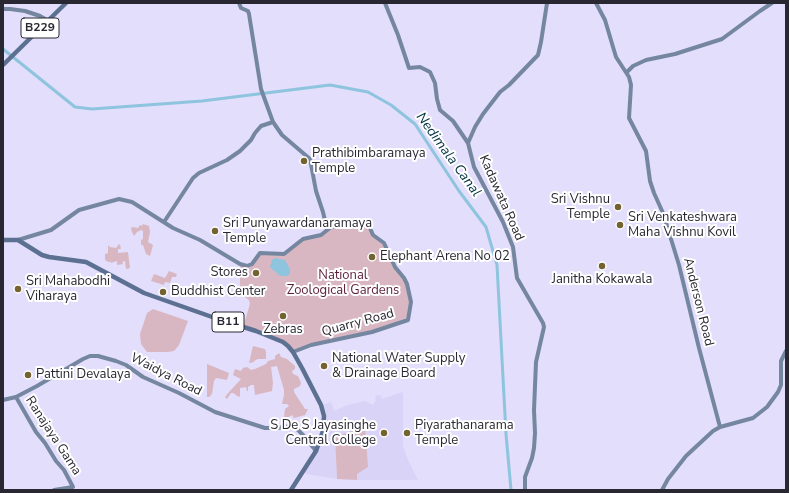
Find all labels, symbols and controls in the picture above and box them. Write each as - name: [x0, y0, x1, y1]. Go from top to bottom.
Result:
- road number: B229: [21, 18, 59, 38]
- water label: Nedimala Canal: [412, 110, 484, 200]
- place label: Prathibimbaramaya Temple: [312, 146, 426, 177]
- street label: Kadawata Road: [475, 153, 527, 243]
- marker: Prathibimbaramaya Temple: [299, 156, 309, 166]
- place label: Sri Vishnu Temple: [551, 192, 610, 223]
- marker: Sri Vishnu Temple: [613, 202, 623, 212]
- place label: Sri Venkateshwara Maha Vishnu Kovil: [628, 210, 737, 241]
- place label: Sri Punyawardanaramaya Temple: [223, 216, 372, 247]
- marker: Sri Venkateshwara Maha Vishnu Kovil: [615, 220, 625, 230]
- marker: Sri Punyawardanaramaya Temple: [210, 226, 220, 236]
- place label: Elephant Arena No 02: [380, 249, 510, 265]
- marker: Elephant Arena No 02: [367, 252, 377, 262]
- street label: Anderson Road: [679, 256, 717, 348]
- marker: Janitha Kokawala: [597, 261, 607, 271]
- place label: Stores: [211, 265, 248, 281]
- marker: Stores: [251, 268, 261, 278]
- park label: National Zoological Gardens: [287, 268, 399, 299]
- place label: Janitha Kokawala: [552, 272, 652, 288]
- place label: Sri Mahabodhi Viharaya: [26, 274, 110, 305]
- marker: Sri Mahabodhi Viharaya: [13, 284, 23, 294]
- place label: Buddhist Center: [171, 284, 265, 300]
- marker: Buddhist Center: [158, 287, 168, 297]
- street label: Quarry Road: [320, 306, 396, 340]
- marker: Zebras: [278, 311, 288, 321]
- road number: B11: [212, 312, 244, 332]
- place label: Zebras: [263, 322, 303, 338]
- street label: Waidya Road: [128, 350, 204, 400]
- place label: National Water Supply & Drainage Board: [332, 351, 465, 382]
- marker: National Water Supply & Drainage Board: [319, 361, 329, 371]
- place label: Pattini Devalaya: [36, 367, 131, 383]
- marker: Pattini Devalaya: [23, 370, 33, 380]
- street label: Ranajaya Gama: [22, 394, 84, 478]
- place label: S De S Jayasinghe Central College: [270, 418, 376, 449]
- place label: Piyarathanarama Temple: [415, 418, 514, 449]
- marker: S De S Jayasinghe Central College: [379, 428, 389, 438]
- marker: Piyarathanarama Temple: [402, 428, 412, 438]

